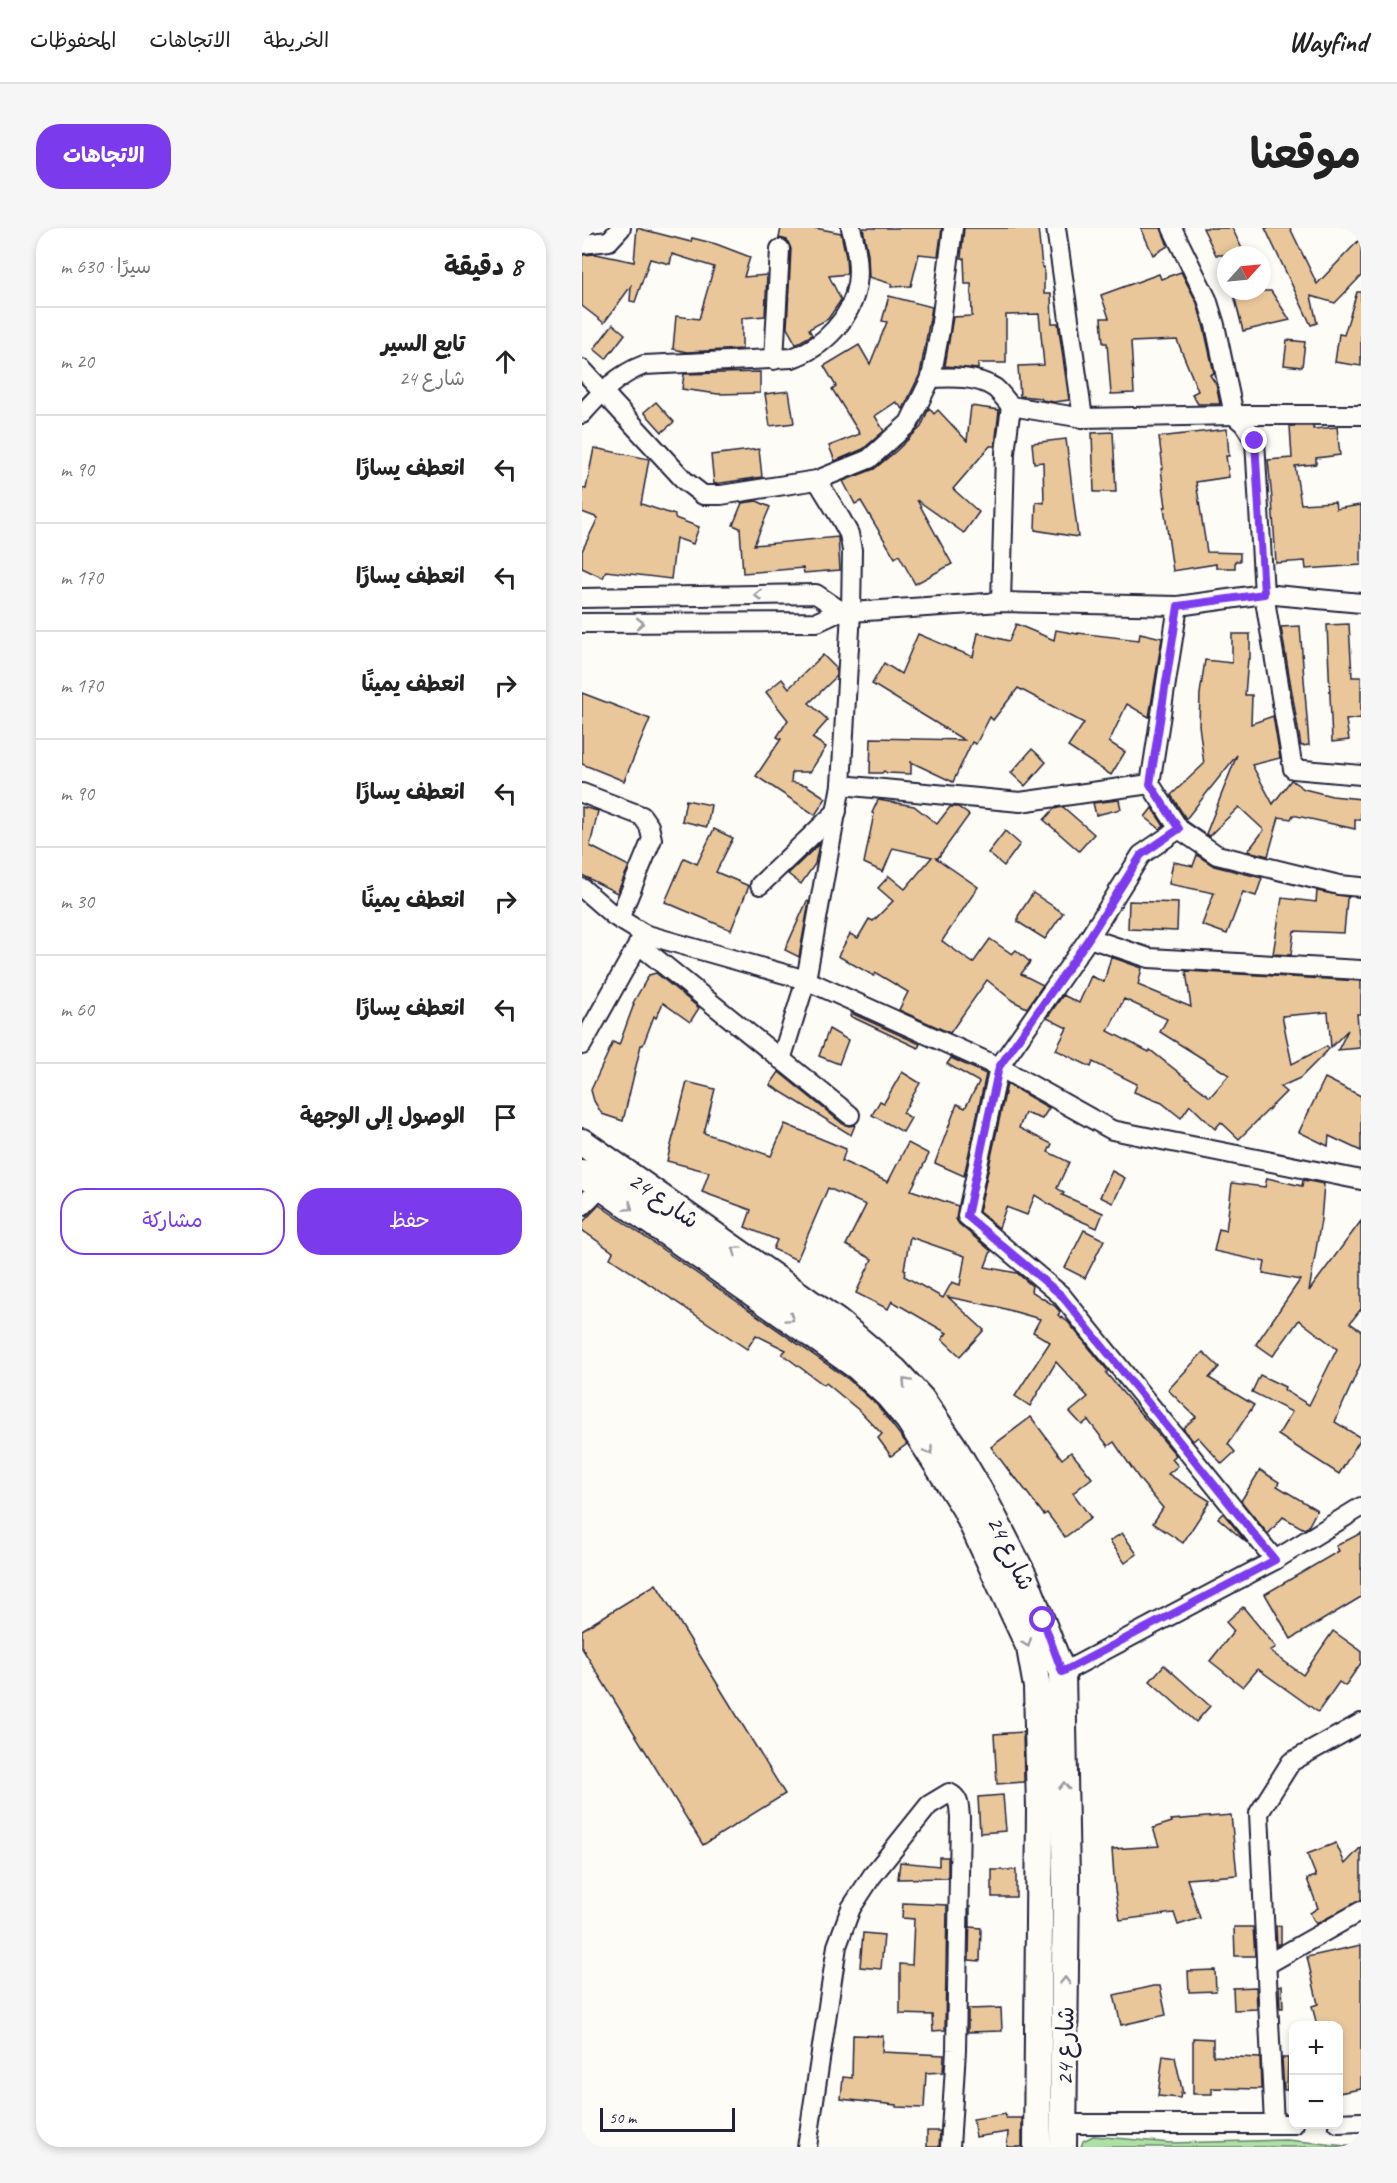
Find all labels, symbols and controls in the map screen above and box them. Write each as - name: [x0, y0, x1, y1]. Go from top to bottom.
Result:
- text: Wayfind: [1288, 24, 1367, 59]
- text: المحفوظات: [30, 27, 116, 53]
- text: الاتجاهات: [149, 27, 231, 53]
- text: الخريطة: [264, 27, 329, 53]
- button: الاتجاهات: [36, 124, 171, 189]
- text: موقعنا: [1250, 128, 1361, 181]
- north arrow: [1217, 246, 1271, 300]
- text: 8 دقيقة: [444, 250, 522, 283]
- text: سيرًا · 630 m: [60, 254, 151, 279]
- text: تابع السير: [381, 330, 465, 358]
- icon: ahead: [489, 345, 522, 378]
- text: 20 m: [60, 349, 94, 374]
- text: شارع 24: [399, 366, 465, 391]
- route end: [1241, 427, 1267, 453]
- icon: left: [489, 453, 522, 486]
- text: انعطف يسارًا: [356, 454, 465, 482]
- text: 90 m: [60, 457, 94, 482]
- icon: left: [489, 561, 522, 594]
- text: انعطف يسارًا: [356, 562, 465, 590]
- text: 170 m: [60, 565, 103, 590]
- one-way arrow: [753, 589, 762, 602]
- one-way arrow: [636, 617, 645, 629]
- icon: right: [489, 669, 522, 702]
- text: انعطف يمينًا: [361, 670, 465, 698]
- text: 170 m: [60, 673, 103, 698]
- icon: left: [489, 777, 522, 810]
- text: انعطف يسارًا: [356, 778, 465, 806]
- text: 90 m: [60, 781, 94, 806]
- icon: right: [489, 885, 522, 918]
- text: انعطف يمينًا: [361, 886, 465, 914]
- text: 30 m: [60, 889, 94, 914]
- icon: left: [489, 993, 522, 1026]
- text: انعطف يسارًا: [356, 994, 465, 1022]
- text: 60 m: [60, 997, 94, 1022]
- icon: arrive: [489, 1101, 522, 1134]
- text: الوصول إلى الوجهة: [300, 1102, 465, 1130]
- street label: شارع 24: [622, 1165, 705, 1237]
- button: مشاركة: [60, 1188, 285, 1255]
- button: حفظ: [297, 1188, 522, 1255]
- one-way arrow: [623, 1200, 634, 1211]
- one-way arrow: [731, 1246, 742, 1257]
- one-way arrow: [783, 1311, 794, 1322]
- one-way arrow: [902, 1379, 913, 1389]
- one-way arrow: [922, 1445, 934, 1455]
- street label: شارع 24: [978, 1511, 1042, 1596]
- route start: [1029, 1606, 1055, 1632]
- one-way arrow: [1020, 1637, 1032, 1648]
- one-way arrow: [1058, 1782, 1071, 1791]
- one-way arrow: [1059, 1977, 1071, 1986]
- street label: شارع 24: [1049, 2006, 1083, 2086]
- map controls: [1289, 2021, 1343, 2129]
- button: +: [1289, 2021, 1343, 2075]
- button: −: [1289, 2075, 1343, 2129]
- scale bar: [600, 2105, 735, 2132]
- text: 50 m: [609, 2108, 636, 2128]

